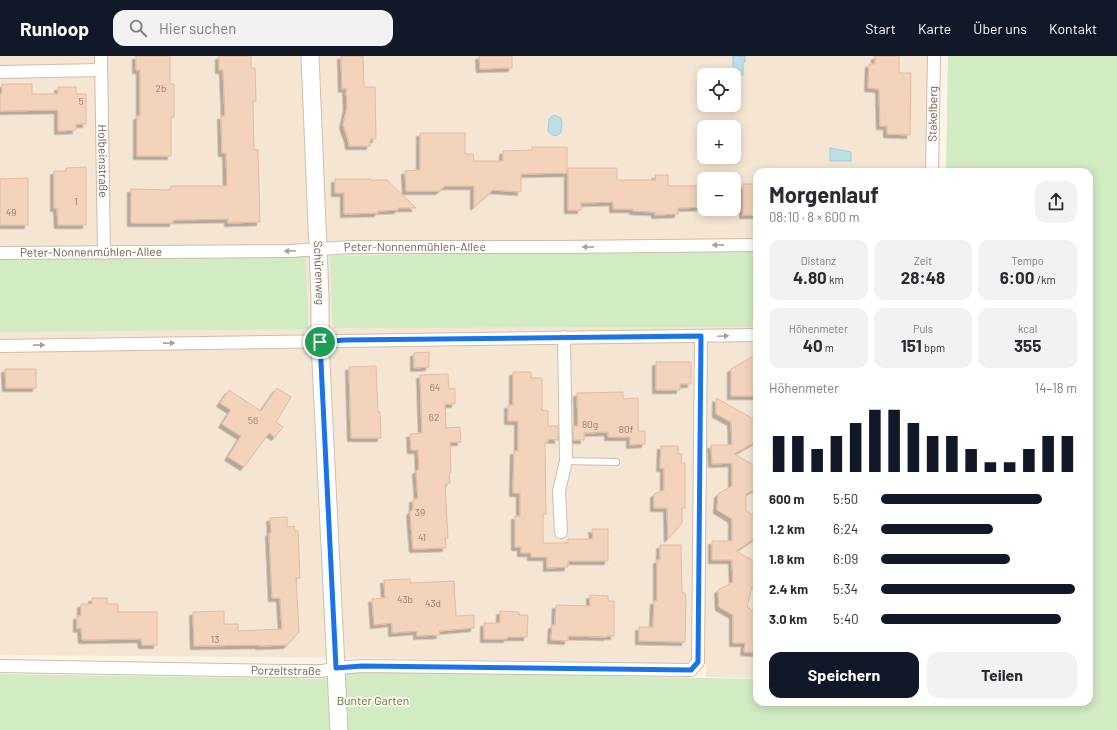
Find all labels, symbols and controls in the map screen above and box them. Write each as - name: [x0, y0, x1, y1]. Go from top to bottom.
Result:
- search box: [113, 10, 393, 46]
- text: Runloop: [20, 17, 89, 40]
- icon: search: [127, 17, 149, 39]
- text: Hier suchen: [159, 19, 236, 37]
- text: Start: [865, 20, 896, 37]
- text: Karte: [918, 20, 951, 37]
- text: Über uns: [973, 20, 1027, 37]
- text: Kontakt: [1049, 20, 1097, 37]
- map controls: [697, 68, 741, 216]
- button: locate: [697, 68, 741, 112]
- house number: 2b: [156, 82, 166, 94]
- street label: Stakelberg: [925, 86, 939, 142]
- house number: 5: [78, 95, 84, 107]
- button: +: [697, 120, 741, 164]
- street label: Holbeinstraße: [96, 124, 111, 198]
- button: −: [697, 172, 741, 216]
- text: Morgenlauf: [769, 181, 879, 207]
- button: share: [1035, 181, 1077, 223]
- house number: 1: [74, 195, 78, 207]
- house number: 49: [6, 206, 16, 218]
- text: 08:10 · 8 × 600 m: [769, 209, 860, 225]
- street label: Peter-Nonnenmühlen-Allee: [343, 239, 486, 253]
- street label: Schürenweg: [312, 240, 328, 305]
- one-way arrow: [712, 242, 724, 249]
- street label: Peter-Nonnenmühlen-Allee: [20, 244, 162, 259]
- one-way arrow: [581, 244, 594, 250]
- one-way arrow: [283, 248, 296, 254]
- text: Distanz: [801, 254, 836, 267]
- text: Zeit: [914, 254, 932, 267]
- text: Tempo: [1011, 254, 1044, 267]
- text: 4.80: [793, 267, 827, 287]
- text: 28:48: [901, 267, 945, 287]
- text: 6:00: [1000, 267, 1034, 287]
- text: km: [827, 273, 844, 286]
- text: /km: [1034, 273, 1056, 286]
- text: Höhenmeter: [789, 322, 848, 335]
- text: Puls: [913, 322, 933, 335]
- text: kcal: [1018, 322, 1037, 335]
- pin: [303, 325, 337, 359]
- icon: arrive: [309, 331, 331, 353]
- one-way arrow: [717, 333, 730, 339]
- text: 40: [803, 335, 823, 355]
- text: 151: [901, 335, 922, 355]
- text: 355: [1014, 335, 1041, 355]
- one-way arrow: [163, 340, 176, 346]
- text: m: [823, 341, 834, 354]
- text: bpm: [922, 341, 945, 354]
- one-way arrow: [33, 342, 46, 348]
- text: Höhenmeter: [769, 380, 839, 396]
- text: 14–18 m: [1035, 380, 1077, 396]
- house number: 64: [430, 381, 440, 393]
- house number: 62: [429, 411, 439, 423]
- house number: 56: [248, 414, 258, 426]
- house number: 80g: [582, 418, 598, 430]
- house number: 80f: [619, 423, 634, 435]
- text: 600 m: [769, 491, 804, 507]
- text: 5:50: [833, 491, 858, 507]
- house number: 39: [415, 506, 425, 518]
- text: 1.2 km: [769, 521, 805, 537]
- text: 6:24: [833, 521, 858, 537]
- house number: 41: [418, 531, 426, 543]
- text: 1.8 km: [769, 551, 805, 567]
- text: 6:09: [833, 551, 858, 567]
- text: 2.4 km: [769, 581, 808, 597]
- text: 5:34: [833, 581, 858, 597]
- house number: 43b: [397, 593, 413, 605]
- house number: 43d: [425, 597, 441, 609]
- text: 3.0 km: [769, 611, 807, 627]
- text: 5:40: [833, 611, 859, 627]
- house number: 13: [211, 633, 219, 645]
- button: Speichern: [769, 652, 919, 698]
- button: Teilen: [927, 652, 1077, 698]
- street label: Porzeltstraße: [251, 662, 321, 677]
- park label: Bunter Garten: [337, 693, 409, 707]

